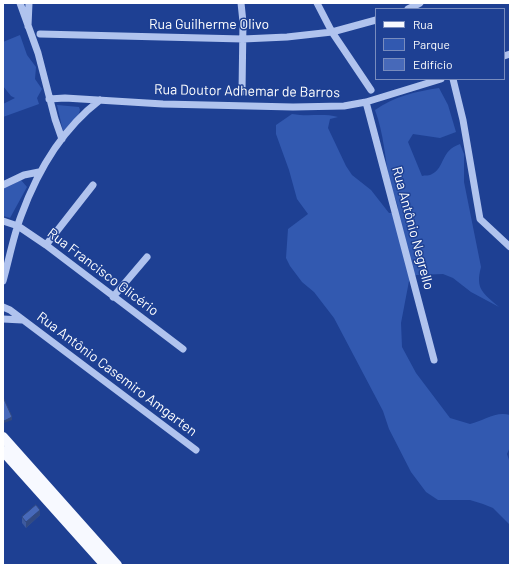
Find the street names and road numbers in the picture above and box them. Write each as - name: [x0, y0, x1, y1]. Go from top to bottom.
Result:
- street label: Rua Guilherme Olivo: [149, 16, 269, 32]
- street label: Rua Doutor Adhemar de Barros: [154, 81, 340, 101]
- street label: Rua Antônio Negrello: [388, 164, 438, 292]
- street label: Rua Francisco Glicério: [44, 225, 162, 319]
- street label: Rua Antônio Casemiro Amgarten: [34, 308, 200, 440]

